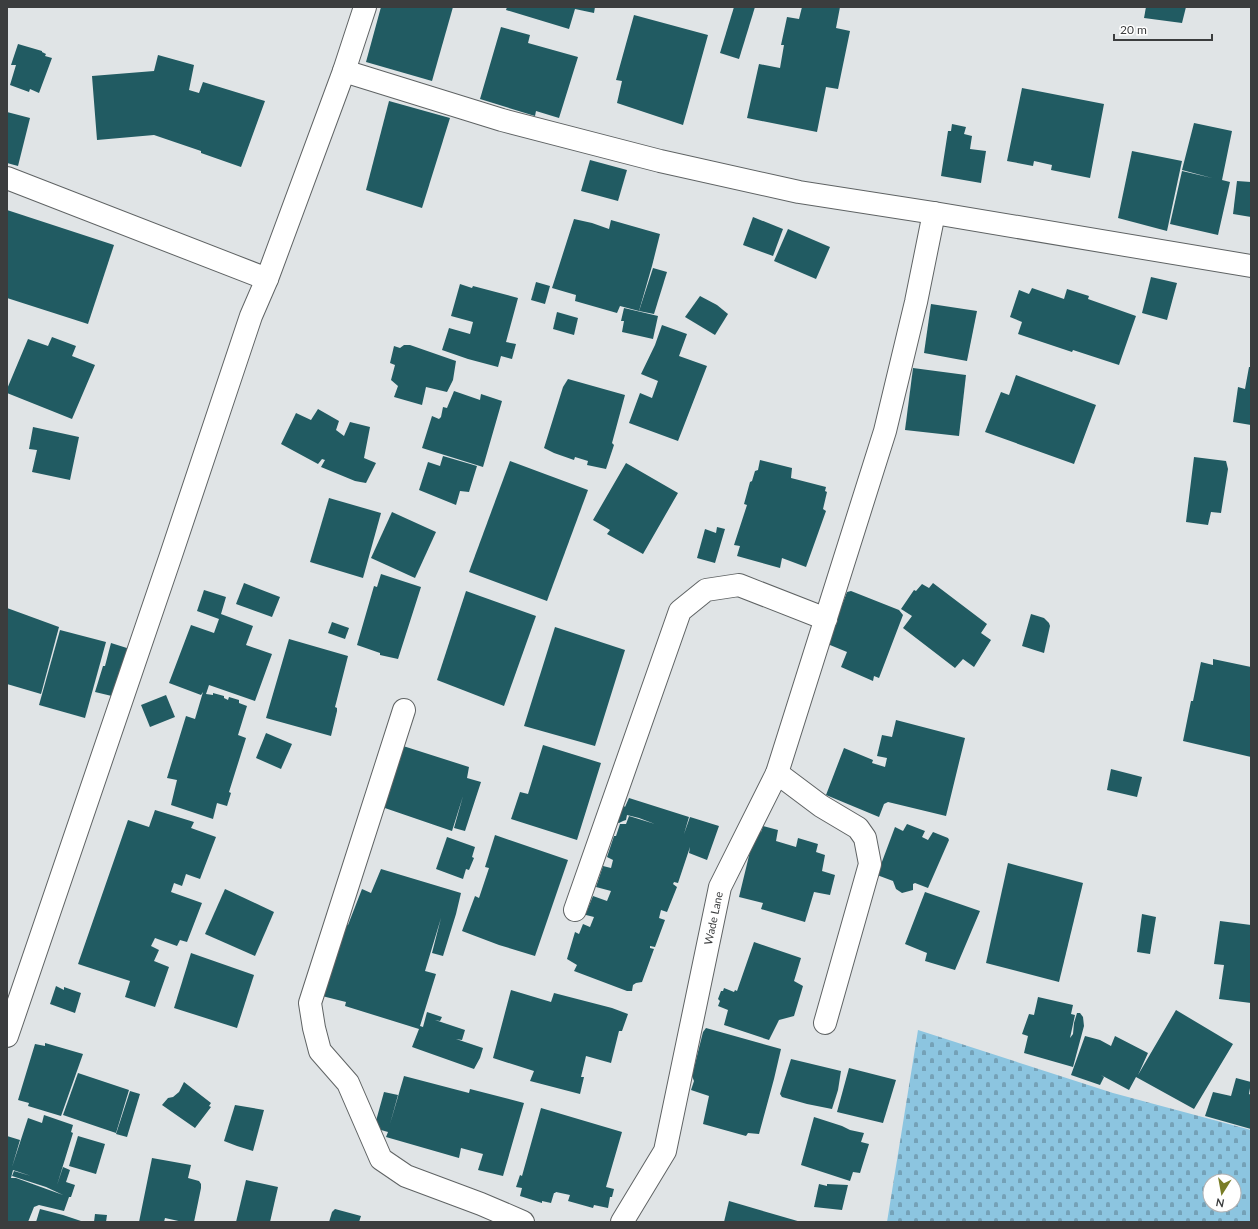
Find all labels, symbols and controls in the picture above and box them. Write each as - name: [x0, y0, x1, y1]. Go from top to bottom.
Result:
- scale bar: [1114, 16, 1212, 42]
- text: 20 m: [1120, 22, 1147, 37]
- street label: Wade Lane: [701, 890, 725, 946]
- north arrow: [1202, 1173, 1242, 1213]
- text: N: [1215, 1196, 1225, 1210]

